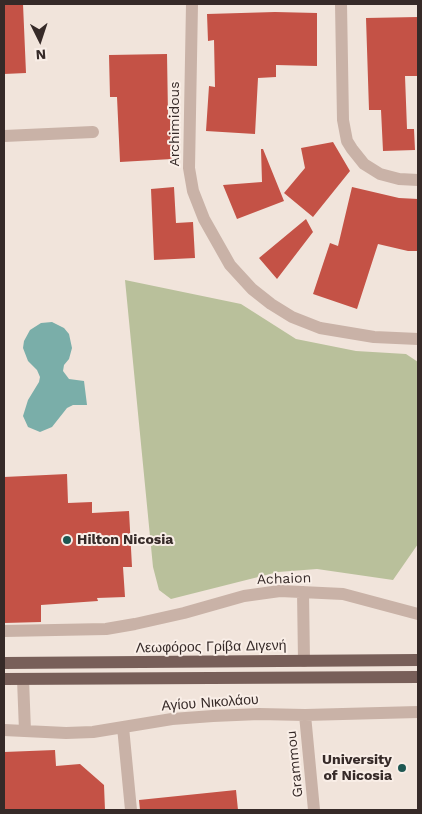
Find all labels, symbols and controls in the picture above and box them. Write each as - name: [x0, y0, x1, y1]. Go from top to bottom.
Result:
- north arrow: [15, 15, 65, 65]
- text: N: [35, 47, 47, 63]
- street label: Archimidous: [167, 81, 183, 167]
- place label: Hilton Nicosia: [77, 532, 173, 548]
- marker: Hilton Nicosia: [61, 534, 73, 546]
- street label: Achaion: [257, 570, 311, 588]
- street label: Λεωφόρος Γρίβα Διγενή: [135, 637, 287, 657]
- street label: Αγίου Νικολάου: [161, 691, 259, 715]
- street label: Grammou: [283, 730, 307, 798]
- place label: University of Nicosia: [322, 752, 392, 784]
- marker: University of Nicosia: [396, 762, 408, 774]

